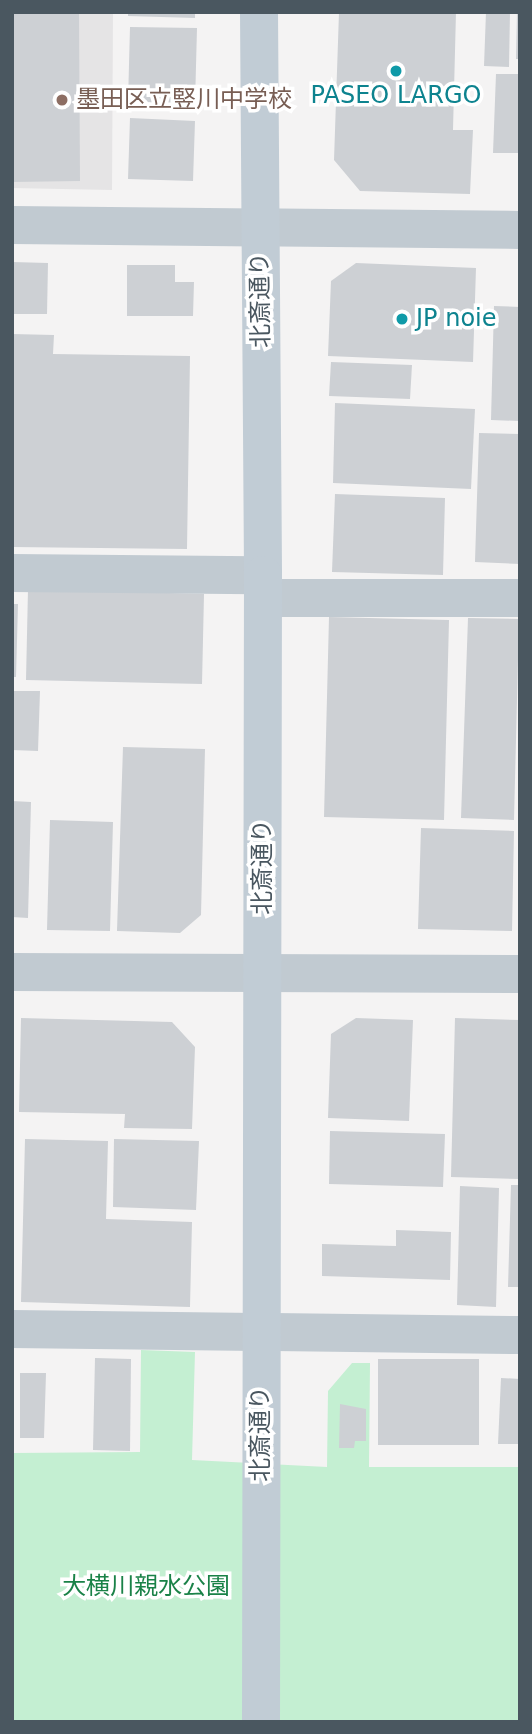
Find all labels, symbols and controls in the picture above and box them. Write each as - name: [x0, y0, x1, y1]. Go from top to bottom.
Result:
- marker: PASEO LARGO: [388, 63, 404, 79]
- place label: PASEO LARGO: [311, 82, 481, 110]
- place label: 墨田区立竪川中学校: [76, 86, 292, 114]
- marker: 墨田区立竪川中学校: [54, 92, 70, 108]
- street label: 北斎通り: [246, 252, 276, 348]
- place label: JP noie: [416, 305, 497, 333]
- marker: JP noie: [394, 311, 410, 327]
- street label: 北斎通り: [249, 819, 277, 915]
- street label: 北斎通り: [247, 1386, 275, 1482]
- park label: 大横川親水公園: [62, 1573, 230, 1601]

